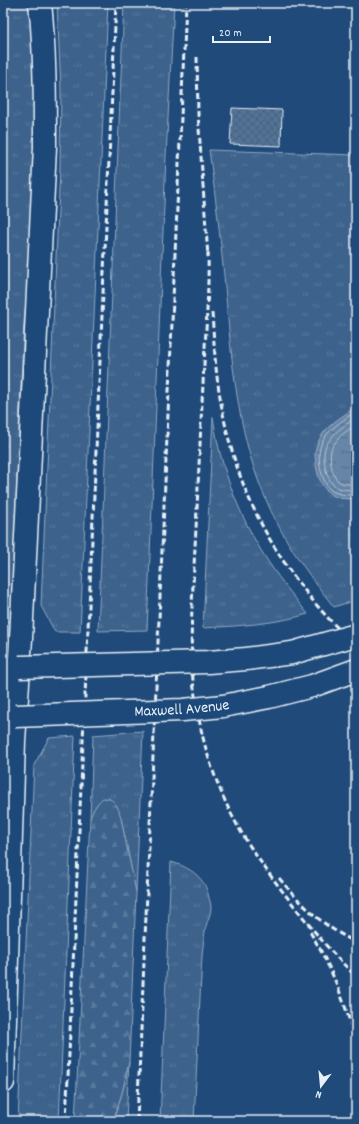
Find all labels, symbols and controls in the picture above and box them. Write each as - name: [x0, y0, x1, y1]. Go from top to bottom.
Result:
- scale bar: [213, 18, 270, 44]
- text: 20 m: [219, 25, 242, 42]
- street label: Maxwell Avenue: [134, 693, 231, 723]
- north arrow: [301, 1066, 341, 1106]
- text: N: [313, 1085, 324, 1102]

